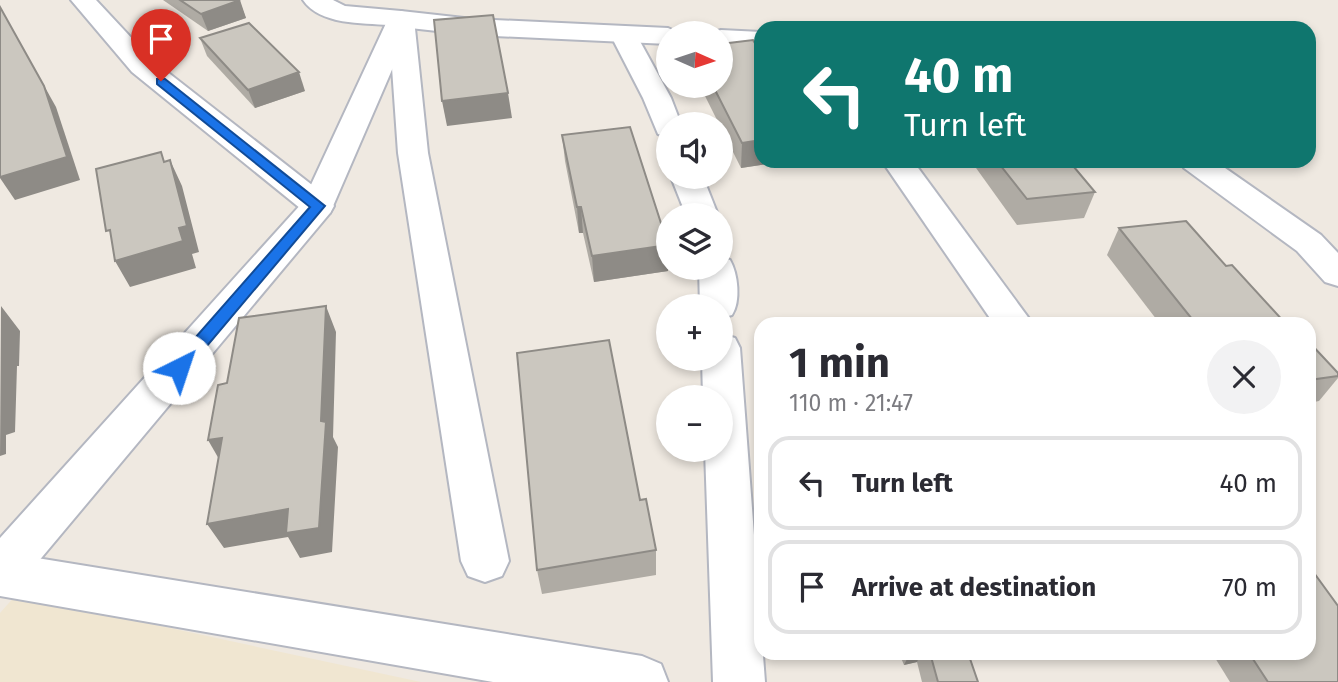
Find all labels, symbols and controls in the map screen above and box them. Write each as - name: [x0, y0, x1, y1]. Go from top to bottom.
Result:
- pin: [131, 9, 191, 81]
- icon: arrive: [142, 20, 180, 58]
- north arrow: [656, 21, 733, 98]
- map controls: [656, 21, 733, 462]
- text: 40 m: [904, 46, 1013, 105]
- icon: left: [789, 49, 880, 140]
- text: Turn left: [904, 106, 1026, 144]
- button: sound: [656, 112, 733, 189]
- button: layers: [656, 203, 733, 280]
- button: +: [656, 294, 733, 371]
- position arrow: [142, 331, 216, 405]
- text: 1 min: [789, 338, 890, 388]
- button: close: [1207, 340, 1281, 414]
- button: −: [656, 385, 733, 462]
- text: 110 m · 21:47: [789, 389, 913, 417]
- icon: left: [793, 464, 831, 502]
- text: Turn left: [852, 468, 953, 499]
- text: 40 m: [1219, 468, 1277, 499]
- icon: arrive: [793, 568, 831, 606]
- text: Arrive at destination: [852, 572, 1096, 603]
- text: 70 m: [1222, 572, 1277, 603]

